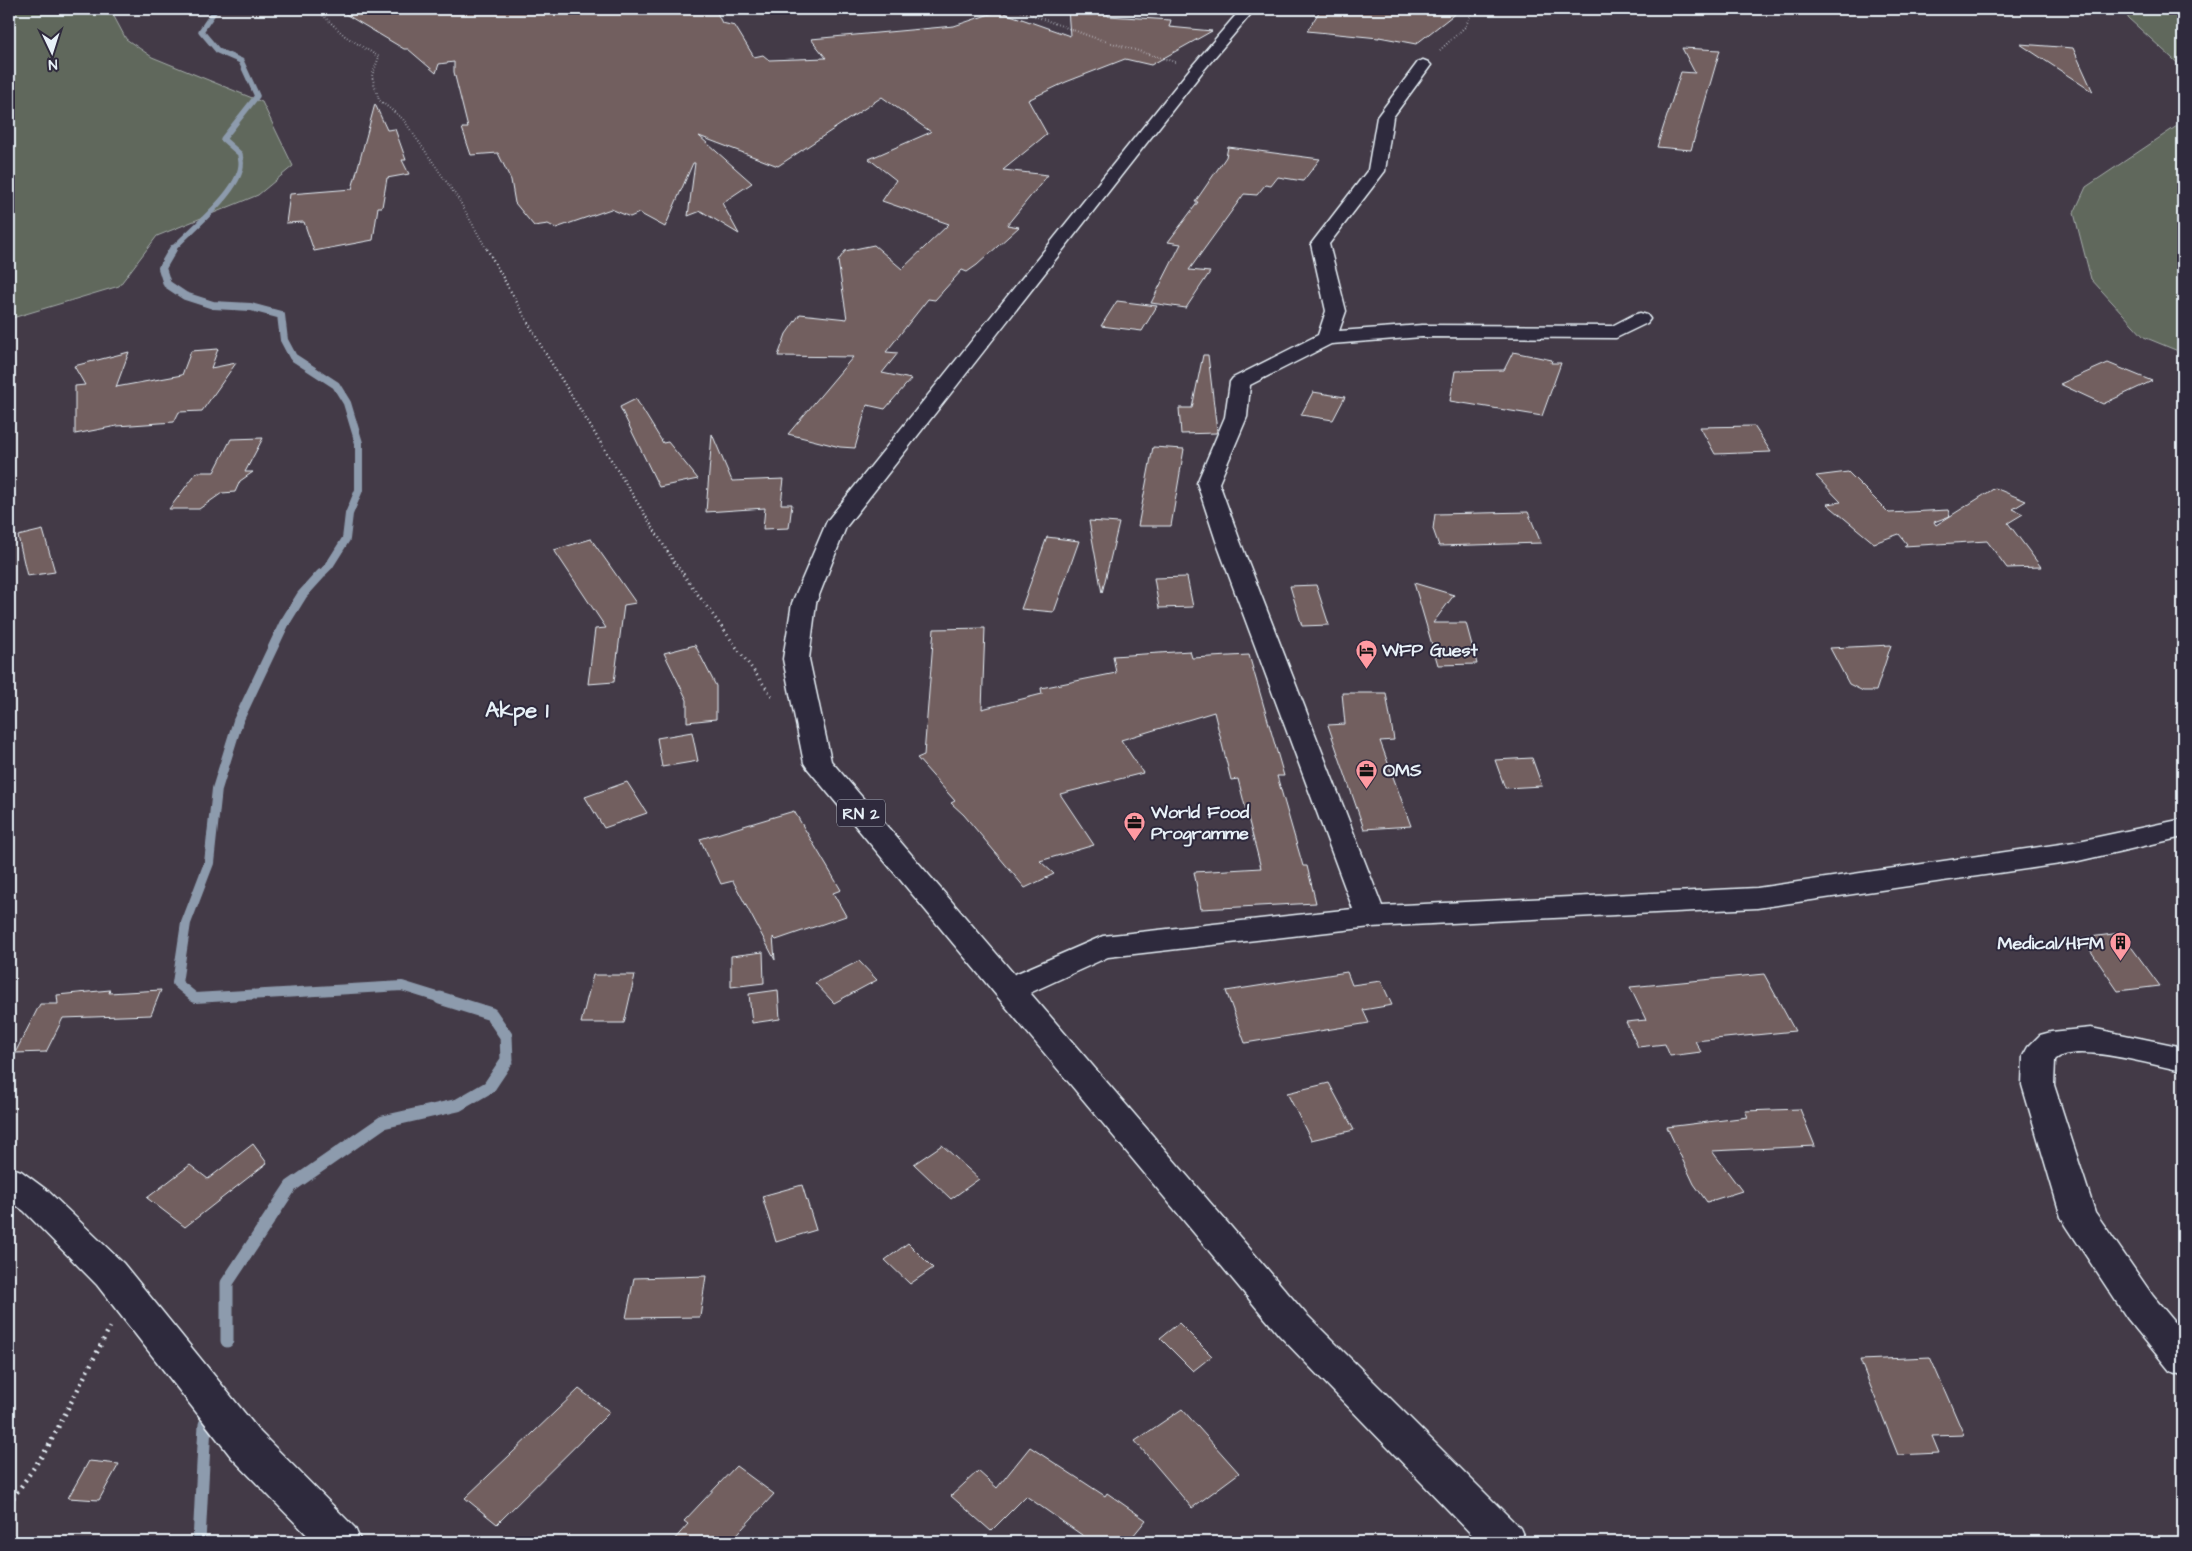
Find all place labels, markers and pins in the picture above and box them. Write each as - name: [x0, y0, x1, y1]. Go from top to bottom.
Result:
- hotel icon: WFP Guest: [1354, 638, 1378, 669]
- place label: WFP Guest: [1381, 638, 1478, 663]
- office icon: OMS: [1355, 758, 1379, 789]
- place label: OMS: [1383, 758, 1422, 783]
- place label: World Food Programme: [1150, 800, 1250, 847]
- office icon: World Food Programme: [1123, 810, 1147, 841]
- place label: Medical/HFM: [1998, 931, 2104, 956]
- building icon: Medical/HFM: [2108, 931, 2132, 962]

